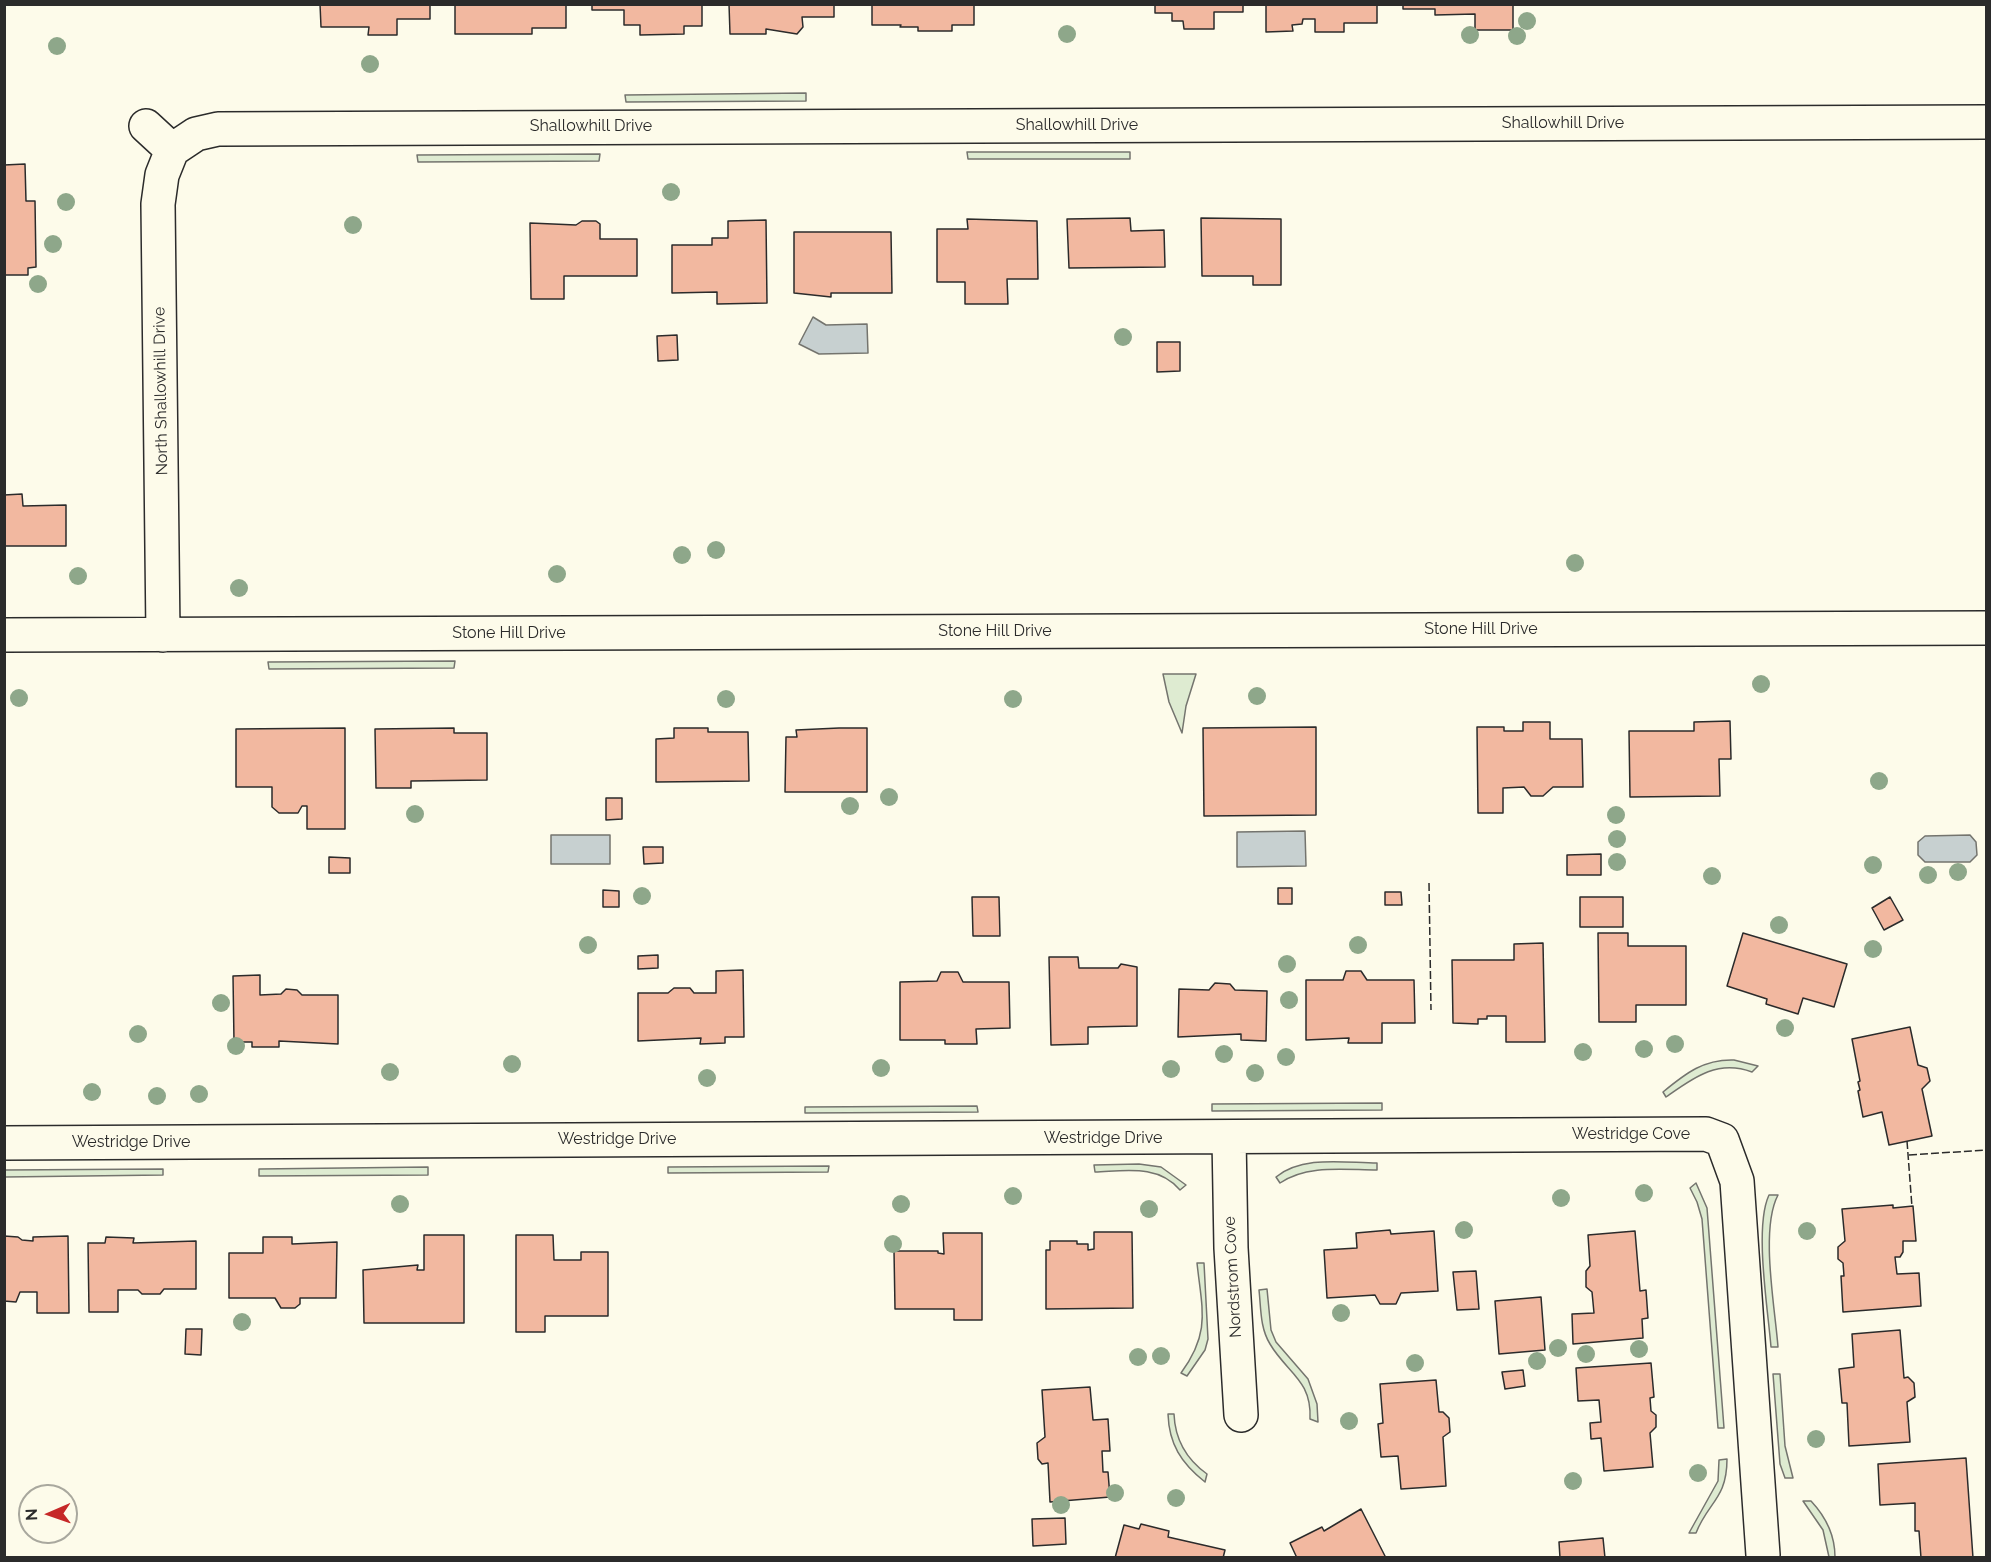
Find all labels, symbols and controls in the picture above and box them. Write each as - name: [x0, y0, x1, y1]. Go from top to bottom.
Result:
- street label: Shallowhill Drive: [1502, 113, 1624, 133]
- street label: Shallowhill Drive: [1016, 115, 1138, 135]
- street label: Shallowhill Drive: [530, 116, 652, 136]
- street label: North Shallowhill Drive: [150, 307, 172, 475]
- street label: Stone Hill Drive: [1424, 619, 1538, 639]
- street label: Stone Hill Drive: [938, 621, 1052, 641]
- street label: Stone Hill Drive: [452, 623, 566, 643]
- street label: Westridge Cove: [1572, 1124, 1690, 1144]
- street label: Westridge Drive: [1044, 1128, 1162, 1148]
- street label: Westridge Drive: [558, 1129, 676, 1149]
- street label: Westridge Drive: [72, 1132, 190, 1152]
- street label: Nordstrom Cove: [1220, 1216, 1246, 1338]
- north arrow: [18, 1484, 78, 1544]
- text: N: [22, 1508, 41, 1521]

